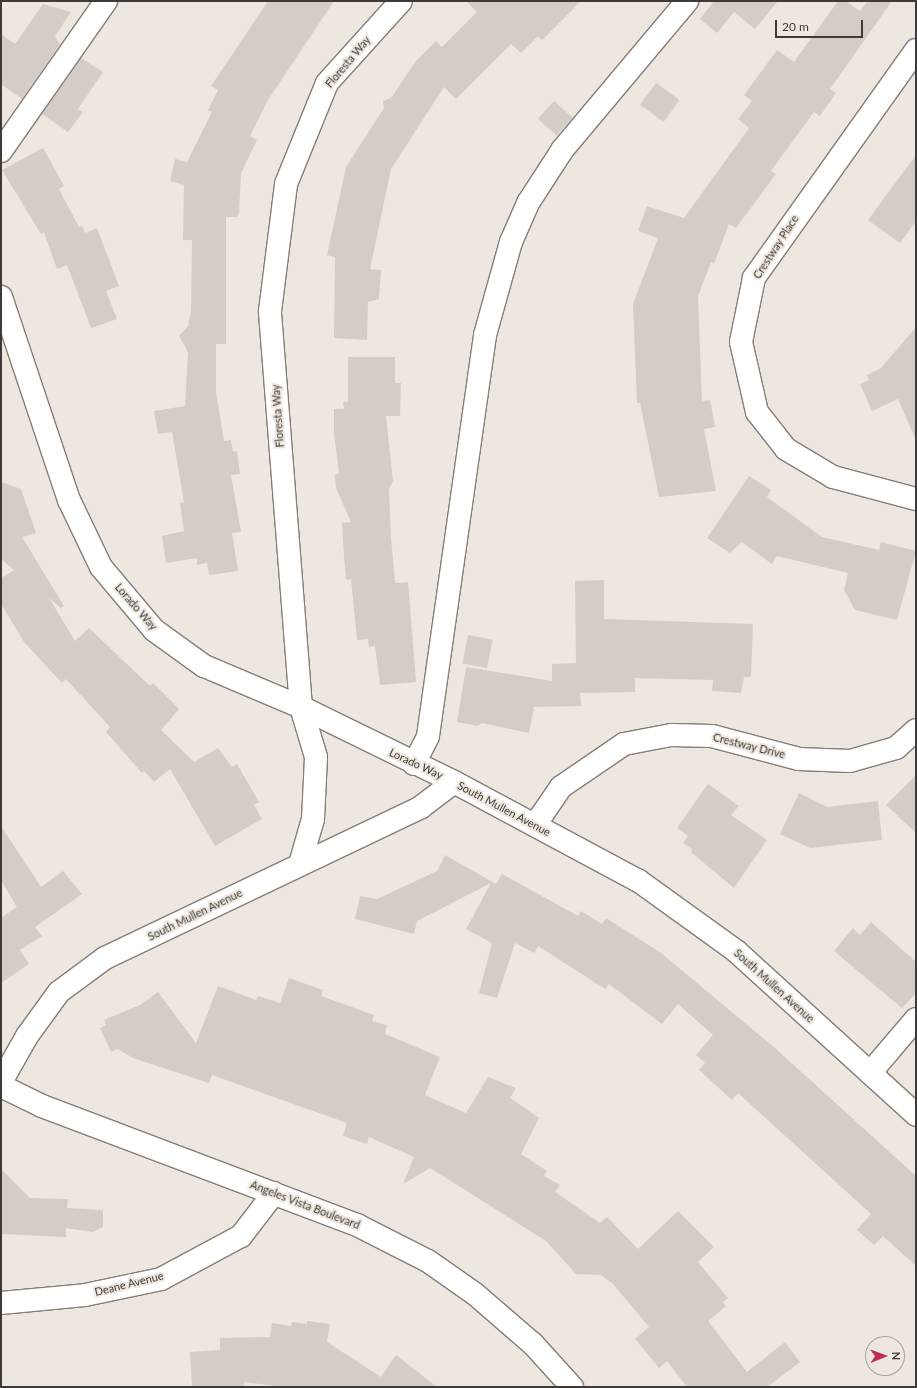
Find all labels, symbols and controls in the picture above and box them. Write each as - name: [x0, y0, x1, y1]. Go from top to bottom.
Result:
- scale bar: [777, 12, 865, 38]
- text: 20 m: [782, 19, 809, 34]
- street label: Floresta Way: [323, 34, 373, 90]
- street label: Crestway Place: [750, 213, 802, 281]
- street label: Floresta Way: [269, 384, 287, 448]
- street label: Lorado Way: [112, 581, 160, 633]
- street label: Crestway Drive: [711, 731, 787, 761]
- street label: Lorado Way: [387, 746, 445, 782]
- street label: South Mullen Avenue: [455, 779, 553, 839]
- street label: South Mullen Avenue: [145, 886, 245, 944]
- street label: South Mullen Avenue: [731, 946, 817, 1026]
- street label: Angeles Vista Boulevard: [248, 1178, 362, 1232]
- street label: Deane Avenue: [93, 1269, 165, 1299]
- north arrow: [865, 1336, 905, 1376]
- text: N: [890, 1351, 903, 1360]

